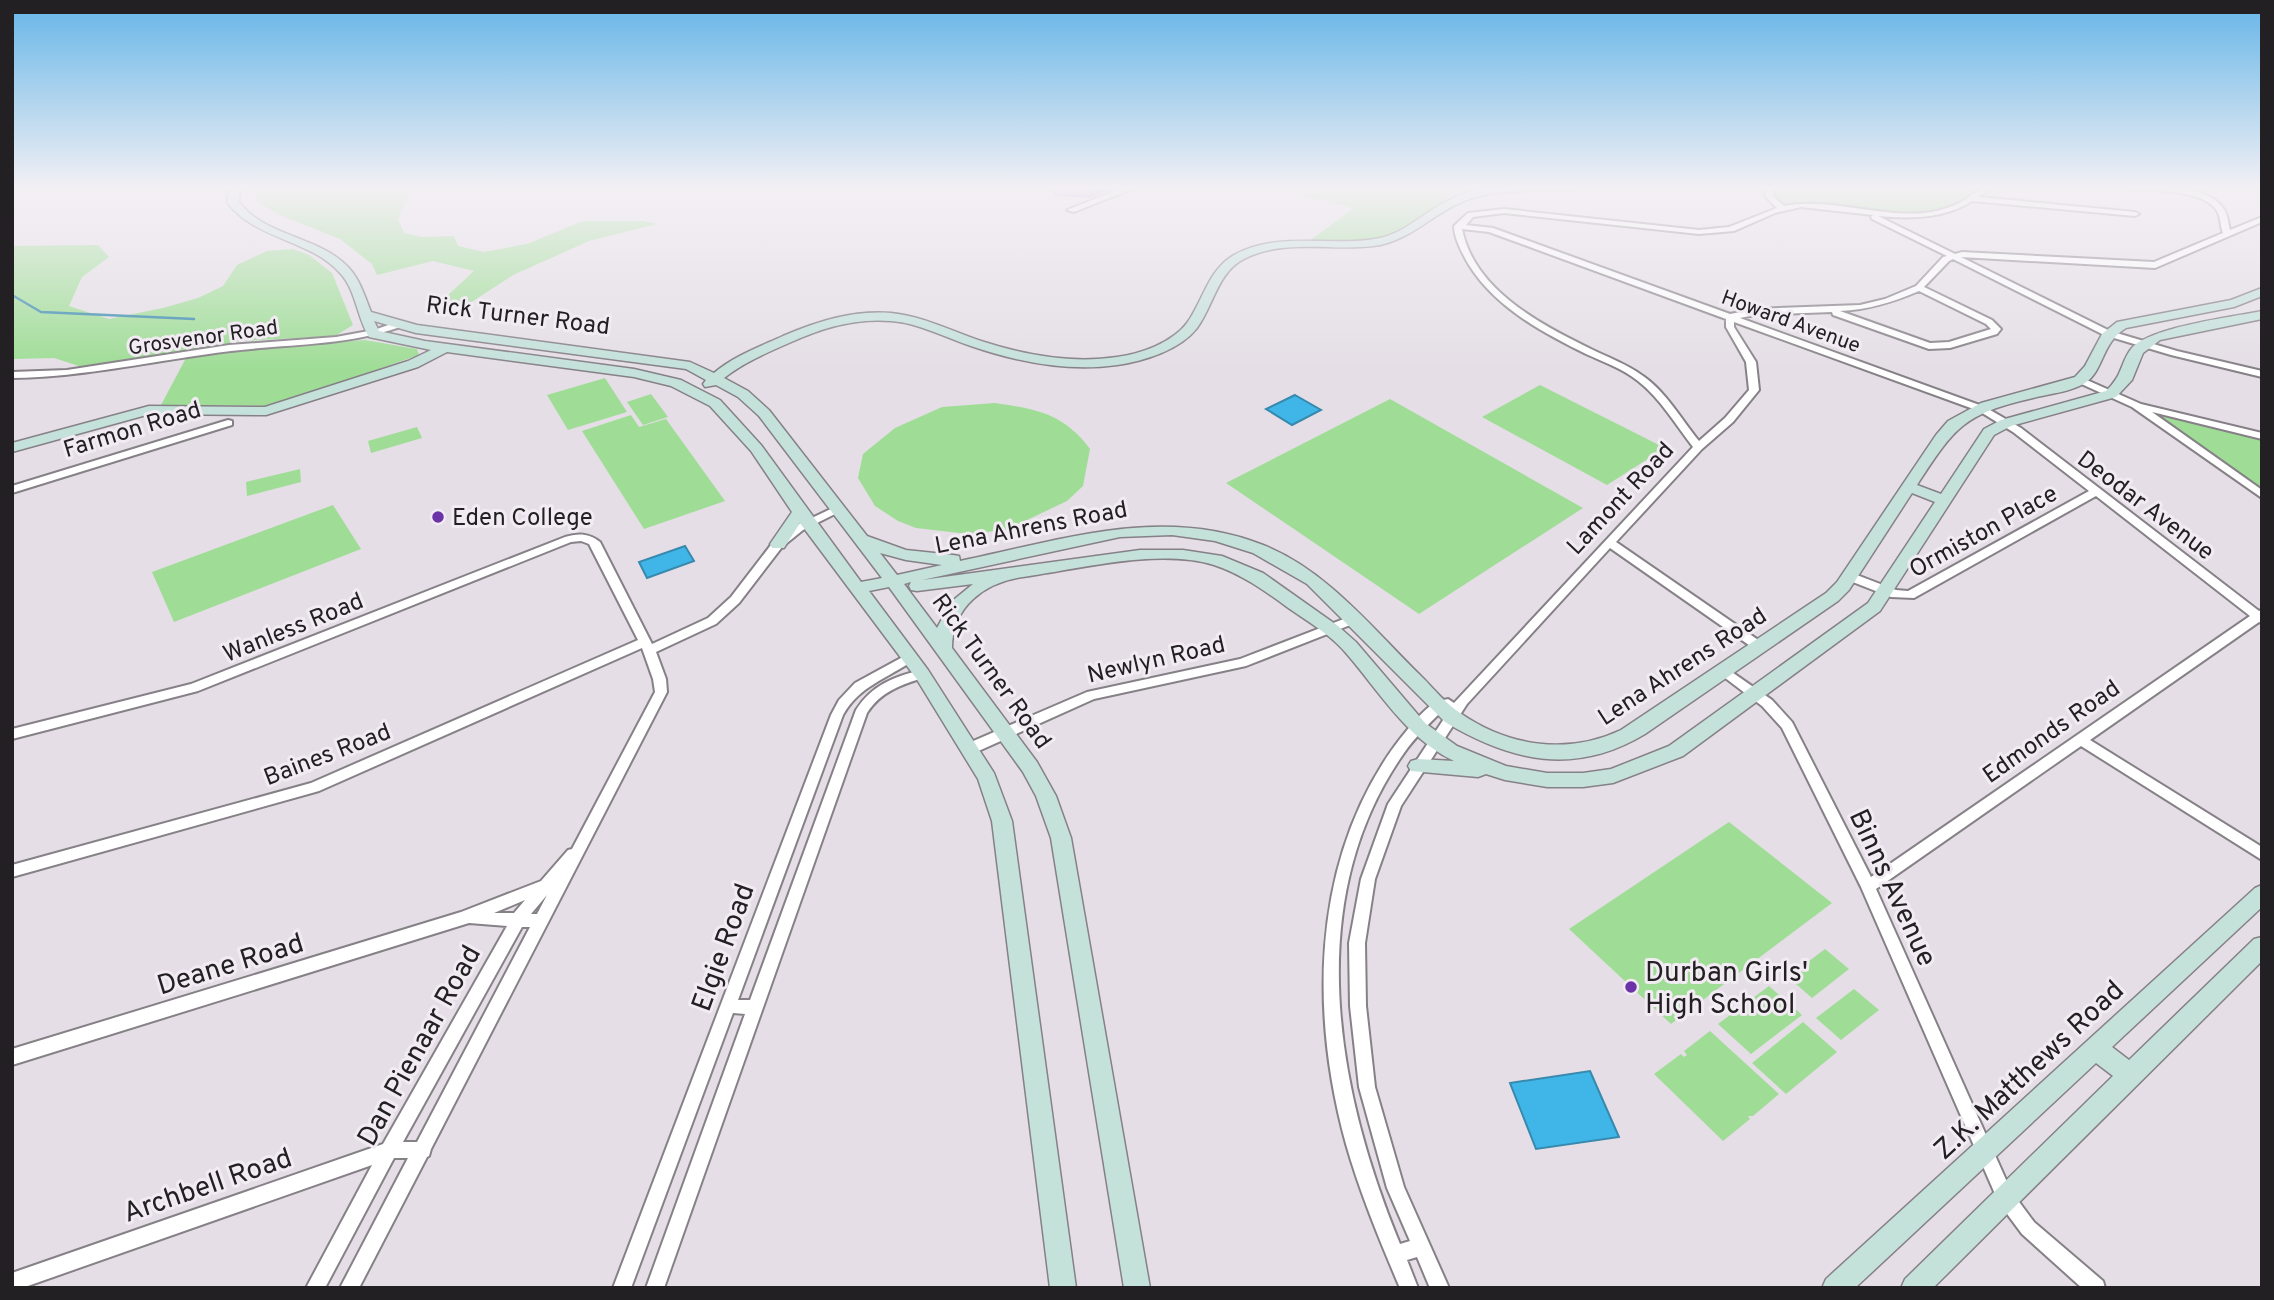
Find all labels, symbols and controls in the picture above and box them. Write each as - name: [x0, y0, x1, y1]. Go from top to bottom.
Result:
- street label: Howard Avenue: [1717, 285, 1864, 360]
- street label: Rick Turner Road: [424, 291, 611, 343]
- street label: Grosvenor Road: [127, 315, 280, 362]
- street label: Farmon Road: [60, 396, 205, 466]
- street label: Lamont Road: [1561, 437, 1681, 562]
- street label: Deodar Avenue: [2070, 445, 2219, 568]
- street label: Ormiston Place: [1905, 480, 2063, 586]
- street label: Lena Ahrens Road: [933, 496, 1130, 562]
- place label: Eden College: [452, 504, 593, 534]
- marker: Eden College: [430, 509, 446, 525]
- street label: Wanless Road: [219, 587, 368, 671]
- street label: Rick Turner Road: [924, 589, 1057, 756]
- street label: Lena Ahrens Road: [1593, 602, 1773, 733]
- street label: Newlyn Road: [1084, 630, 1228, 691]
- street label: Edmonds Road: [1978, 674, 2127, 791]
- street label: Baines Road: [260, 718, 395, 794]
- street label: Binns Avenue: [1839, 804, 1943, 973]
- street label: Elgie Road: [685, 879, 765, 1017]
- street label: Deane Road: [153, 927, 309, 1005]
- street label: Dan Pienaar Road: [351, 940, 491, 1153]
- place label: Durban Girls' High School: [1645, 956, 1808, 1024]
- street label: Z.K. Matthews Road: [1927, 974, 2133, 1169]
- marker: Durban Girls' High School: [1623, 979, 1639, 995]
- street label: Archbell Road: [119, 1141, 297, 1233]

